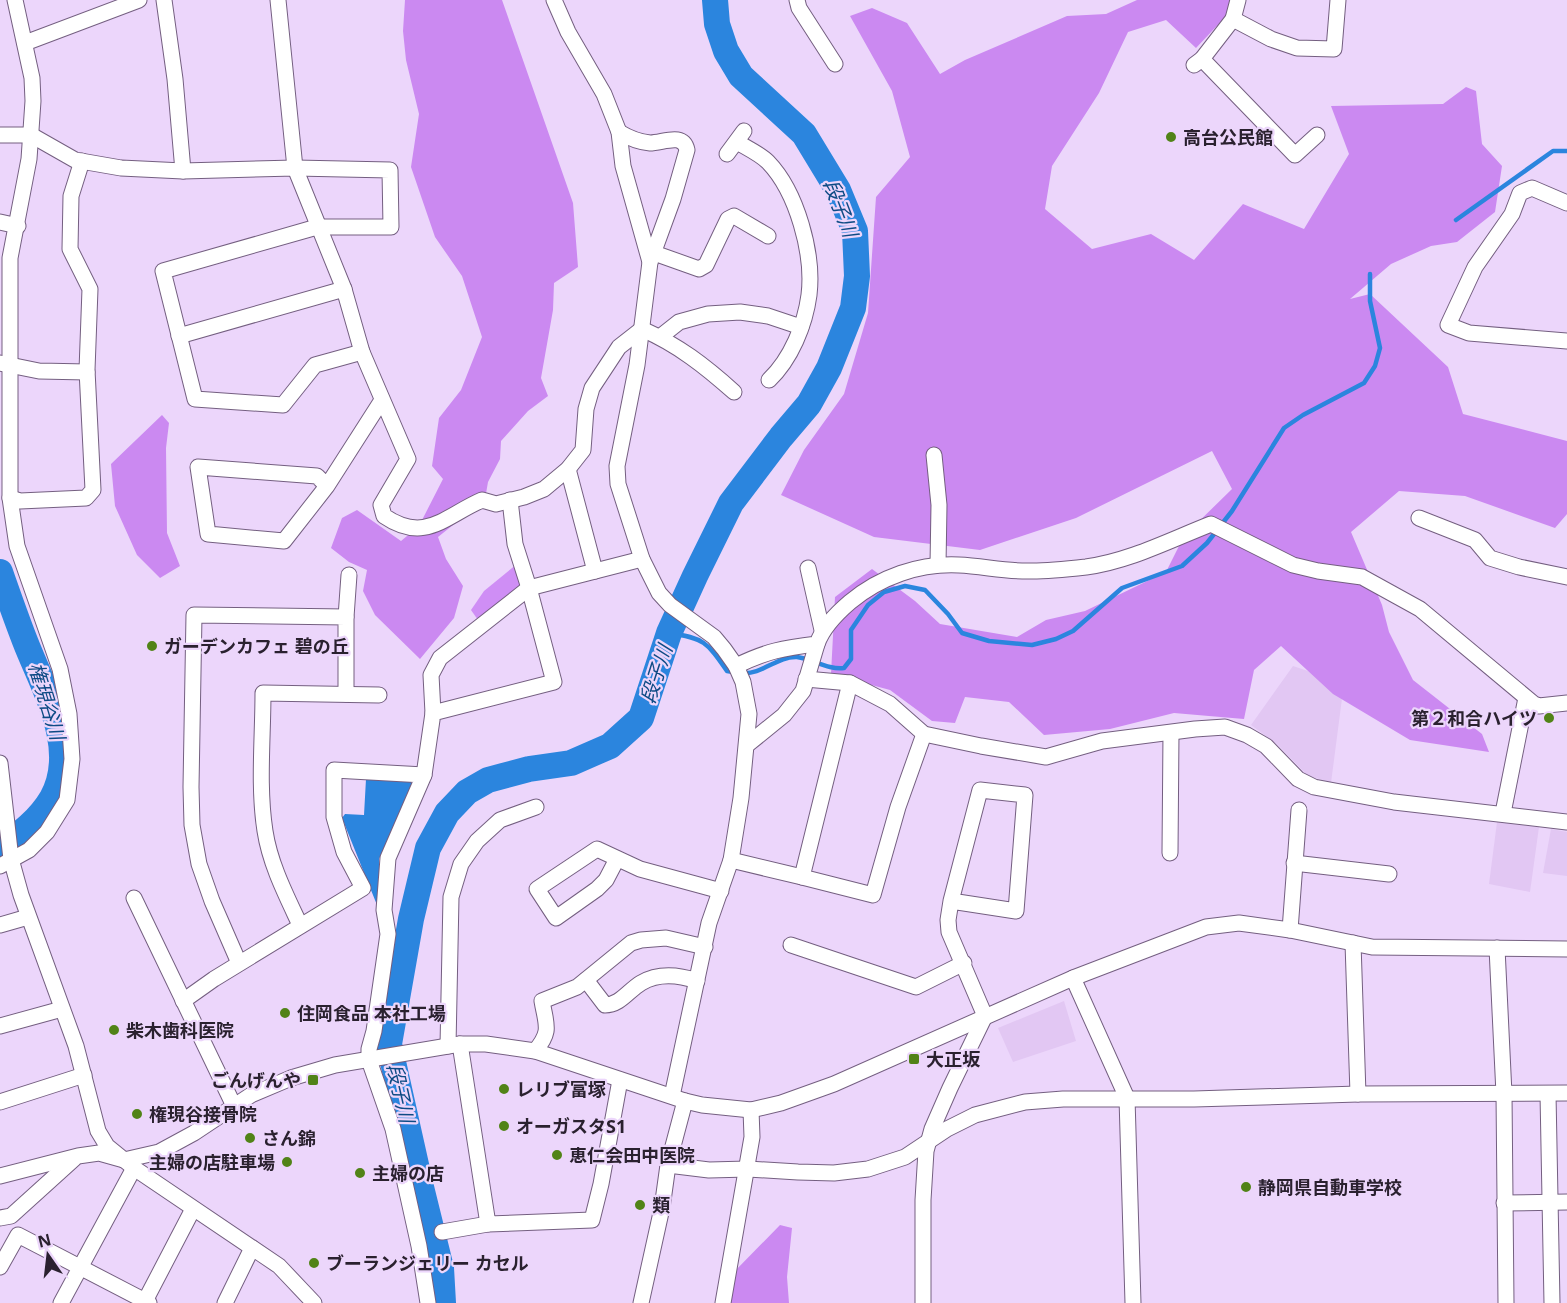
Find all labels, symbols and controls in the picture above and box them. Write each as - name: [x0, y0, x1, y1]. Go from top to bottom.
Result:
- place label: 高台公民館: [1183, 125, 1273, 149]
- marker: 高台公民館: [1164, 130, 1178, 144]
- water label: 段子川: [818, 175, 865, 243]
- place label: ガーデンカフェ 碧の丘: [164, 634, 349, 658]
- marker: ガーデンカフェ 碧の丘: [145, 639, 159, 653]
- water label: 段子川: [634, 639, 679, 707]
- water label: 権現谷川: [22, 659, 72, 745]
- place label: 第２和合ハイツ: [1411, 706, 1537, 730]
- marker: 第２和合ハイツ: [1542, 711, 1556, 725]
- place label: 住岡食品 本社工場: [297, 1001, 446, 1025]
- marker: 住岡食品 本社工場: [278, 1006, 292, 1020]
- place label: 柴木歯科医院: [126, 1018, 234, 1042]
- marker: 柴木歯科医院: [107, 1023, 121, 1037]
- place label: 大正坂: [926, 1047, 981, 1071]
- marker: 大正坂: [907, 1052, 921, 1066]
- water label: 段子川: [381, 1061, 421, 1127]
- place label: ごんげんや: [211, 1068, 301, 1092]
- marker: ごんげんや: [306, 1073, 320, 1087]
- place label: レリブ富塚: [516, 1077, 606, 1101]
- marker: レリブ富塚: [497, 1082, 511, 1096]
- place label: 権現谷接骨院: [149, 1102, 257, 1126]
- marker: 権現谷接骨院: [130, 1107, 144, 1121]
- place label: オーガスタS1: [516, 1114, 626, 1138]
- marker: オーガスタS1: [497, 1119, 511, 1133]
- place label: さん錦: [262, 1126, 316, 1150]
- marker: さん錦: [243, 1131, 257, 1145]
- place label: 恵仁会田中医院: [569, 1143, 695, 1167]
- marker: 恵仁会田中医院: [550, 1148, 564, 1162]
- place label: 主婦の店駐車場: [149, 1150, 275, 1174]
- marker: 主婦の店駐車場: [280, 1155, 294, 1169]
- place label: 主婦の店: [372, 1161, 444, 1185]
- marker: 主婦の店: [353, 1166, 367, 1180]
- place label: 静岡県自動車学校: [1258, 1175, 1402, 1199]
- marker: 静岡県自動車学校: [1239, 1180, 1253, 1194]
- place label: 類: [652, 1193, 670, 1217]
- marker: 類: [633, 1198, 647, 1212]
- north arrow: [18, 1225, 78, 1285]
- text: N: [35, 1228, 53, 1253]
- place label: ブーランジェリー カセル: [326, 1251, 529, 1275]
- marker: ブーランジェリー カセル: [307, 1256, 321, 1270]

